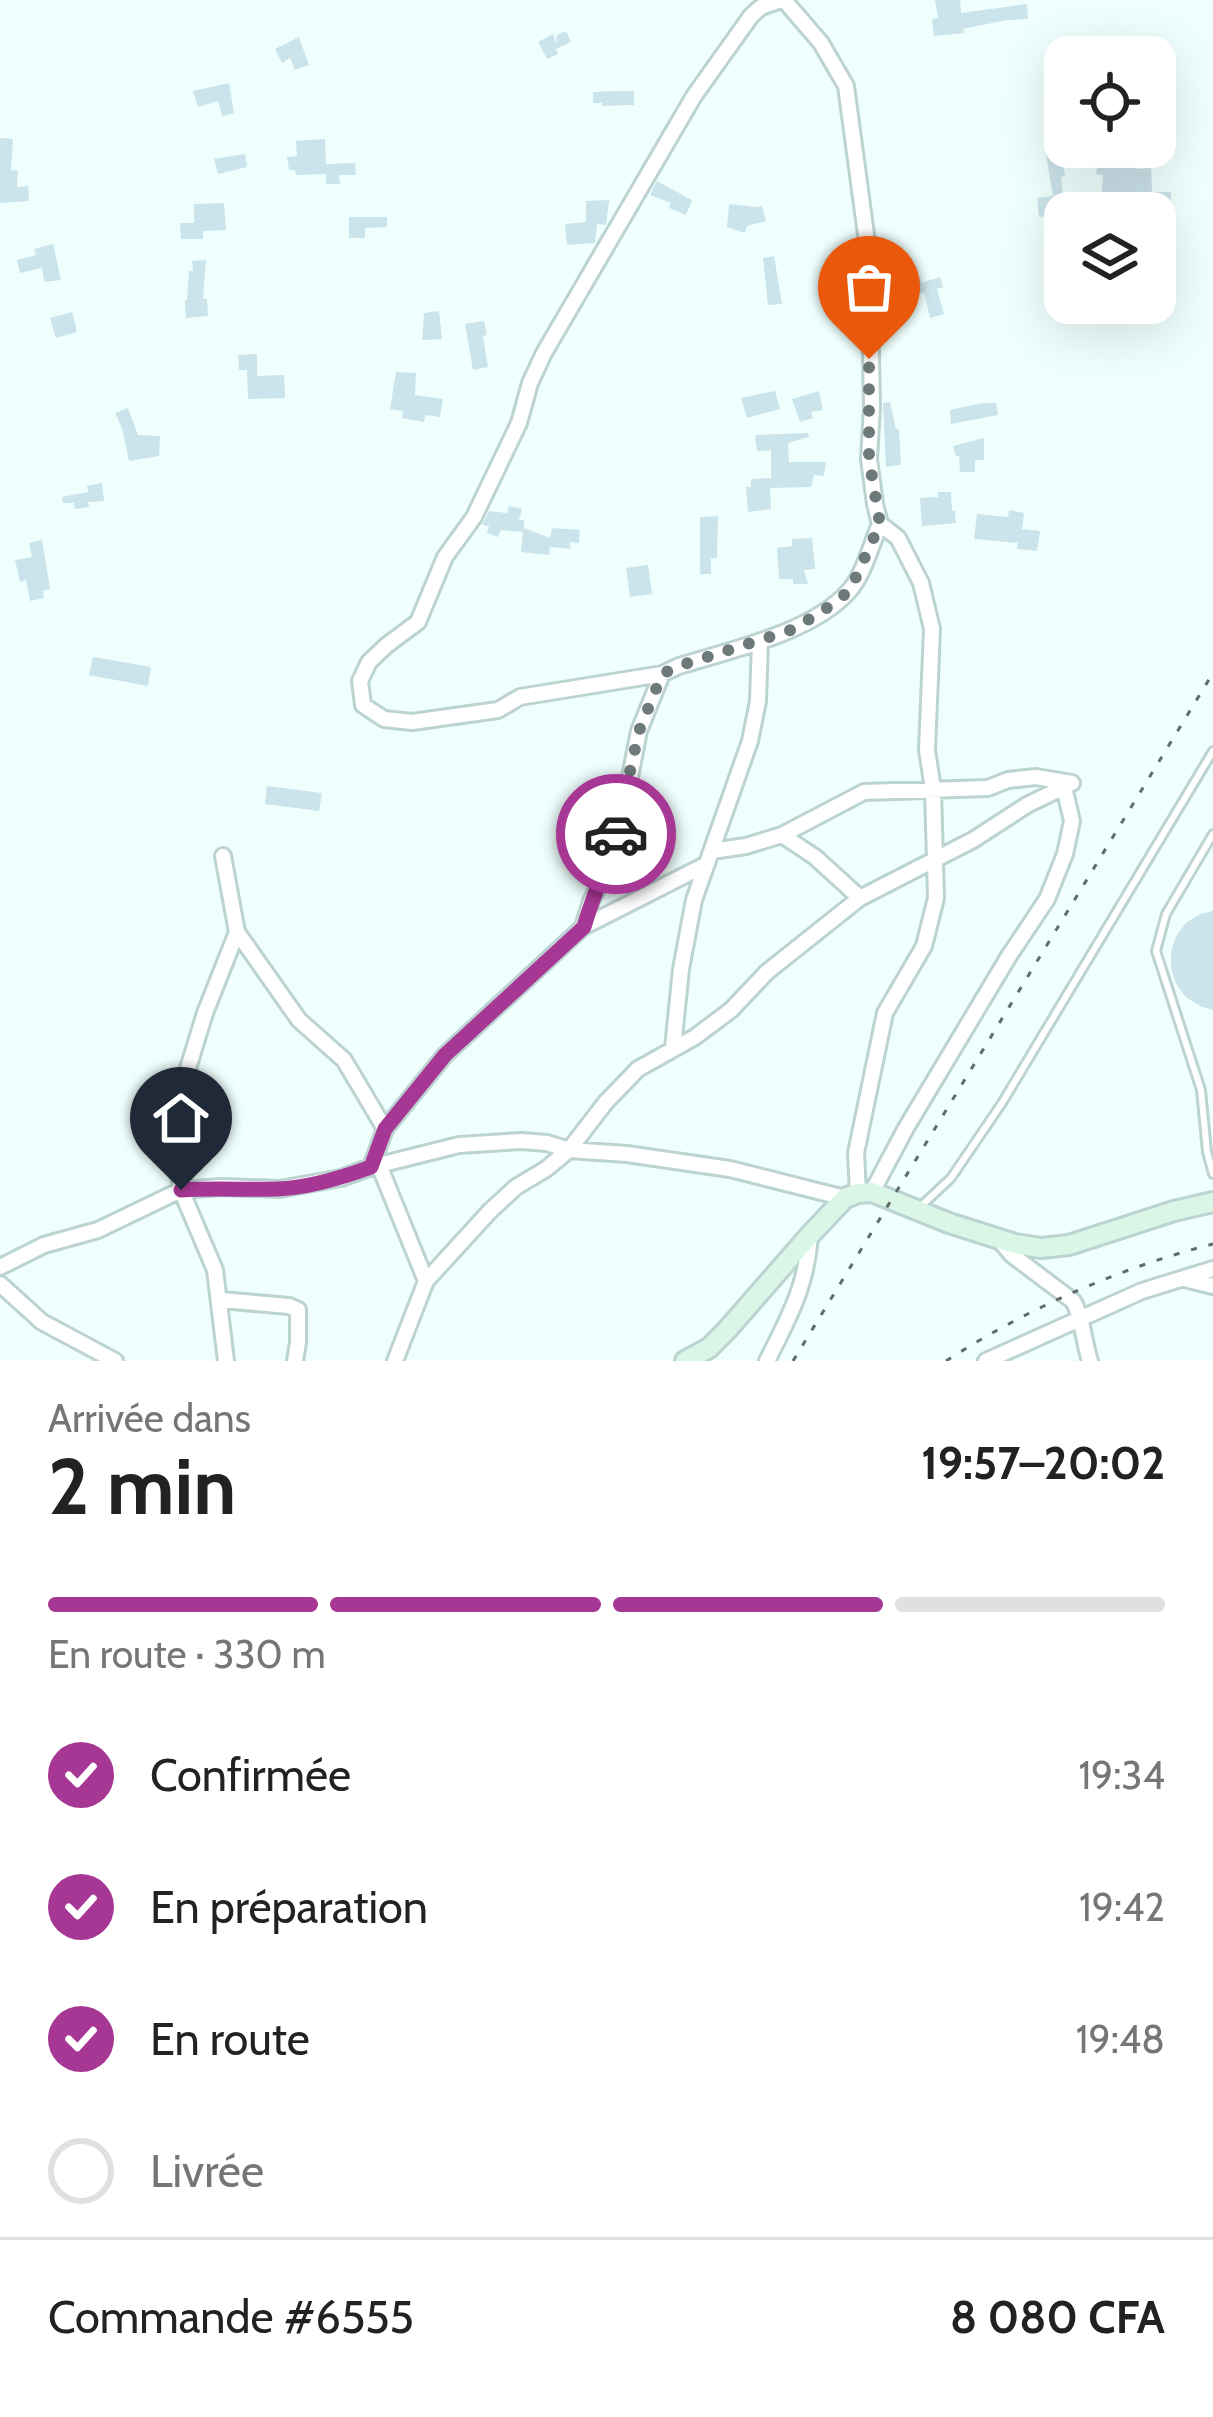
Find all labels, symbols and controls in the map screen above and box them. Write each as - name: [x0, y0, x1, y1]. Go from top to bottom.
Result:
- map controls: [1044, 36, 1176, 324]
- button: locate: [1044, 36, 1176, 168]
- button: layers: [1044, 192, 1176, 324]
- pin: [818, 236, 920, 359]
- icon: bag: [836, 254, 902, 320]
- courier: [556, 774, 676, 894]
- icon: car: [583, 801, 649, 867]
- pin: [130, 1067, 232, 1190]
- icon: home: [148, 1085, 214, 1151]
- text: Arrivée dans: [48, 1394, 251, 1442]
- text: 19:57–20:02: [921, 1436, 1165, 1490]
- text: 2 min: [48, 1439, 236, 1534]
- text: En route · 330 m: [48, 1630, 326, 1678]
- icon: check: [48, 1742, 114, 1808]
- text: Confirmée: [150, 1748, 351, 1802]
- text: 19:34: [1078, 1751, 1165, 1799]
- icon: check: [48, 1874, 114, 1940]
- text: En préparation: [150, 1880, 428, 1934]
- text: 19:42: [1079, 1883, 1165, 1931]
- icon: check: [48, 2006, 114, 2072]
- text: En route: [150, 2012, 310, 2066]
- text: 19:48: [1076, 2015, 1165, 2063]
- text: Livrée: [150, 2144, 264, 2198]
- text: Commande #6555: [48, 2290, 414, 2344]
- text: 8 080 CFA: [950, 2290, 1165, 2344]

